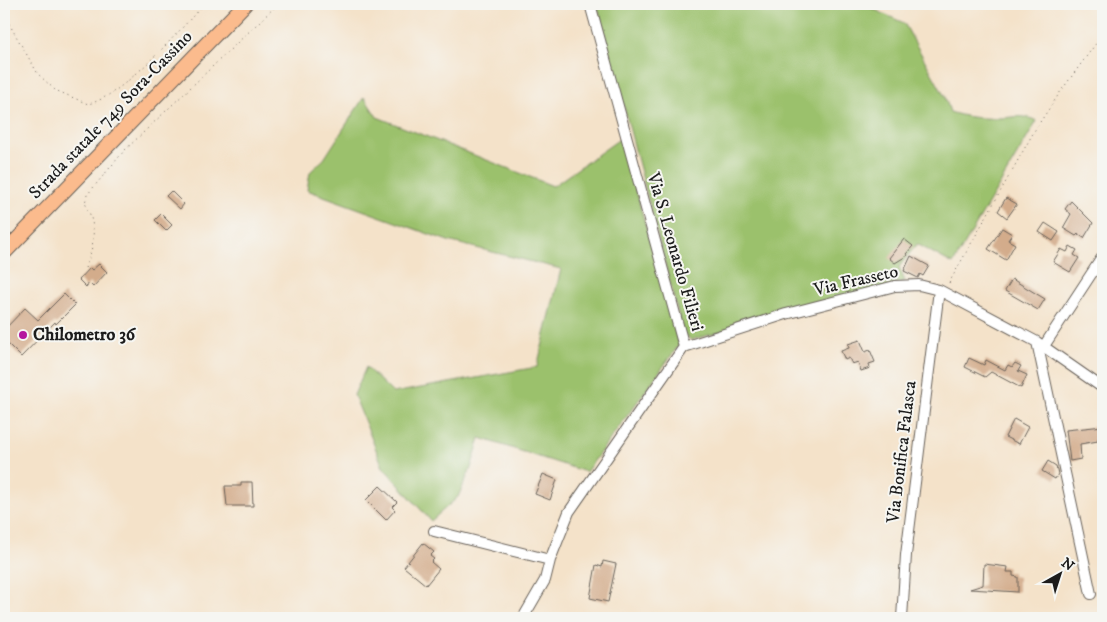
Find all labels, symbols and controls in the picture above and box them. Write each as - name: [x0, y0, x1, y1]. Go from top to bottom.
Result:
- street label: Strada statale 749 Sora-Cassino: [25, 26, 198, 204]
- street label: Via S. Leonardo Filieri: [642, 169, 708, 334]
- street label: Via Frasseto: [811, 261, 901, 302]
- place label: Chilometro 36: [33, 324, 137, 346]
- marker: Chilometro 36: [17, 329, 29, 341]
- street label: Via Bonifica Falasca: [882, 379, 922, 526]
- north arrow: [1034, 550, 1084, 600]
- text: N: [1057, 554, 1078, 576]

